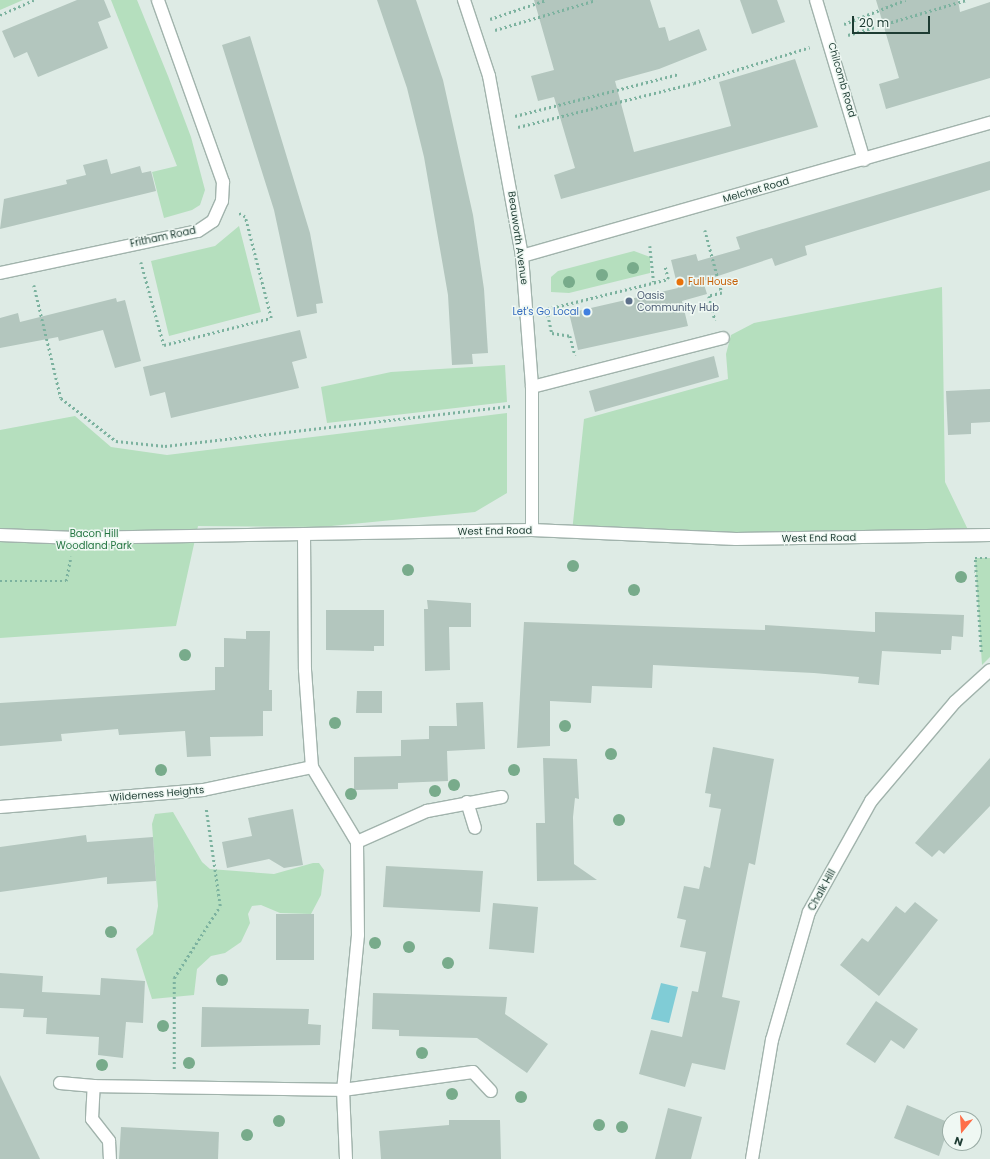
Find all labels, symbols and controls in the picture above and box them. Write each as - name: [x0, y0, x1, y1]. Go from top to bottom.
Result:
- scale bar: [854, 8, 932, 34]
- text: 20 m: [859, 14, 889, 31]
- street label: Chilcomb Road: [826, 41, 858, 119]
- street label: Melchet Road: [722, 175, 790, 205]
- street label: Beauworth Avenue: [506, 191, 530, 285]
- street label: Fritham Road: [129, 224, 197, 250]
- place label: Full House: [688, 276, 738, 288]
- marker: Full House: [675, 277, 685, 287]
- place label: Oasis Community Hub: [637, 289, 719, 312]
- marker: Oasis Community Hub: [624, 296, 634, 306]
- place label: Let's Go Local: [513, 306, 579, 318]
- marker: Let's Go Local: [582, 307, 592, 317]
- street label: West End Road: [458, 524, 532, 538]
- park label: Bacon Hill Woodland Park: [56, 527, 132, 550]
- street label: West End Road: [782, 531, 856, 545]
- street label: Wilderness Heights: [109, 784, 205, 804]
- street label: Chalk Hill: [806, 867, 838, 913]
- north arrow: [942, 1111, 982, 1151]
- text: N: [952, 1133, 965, 1150]

